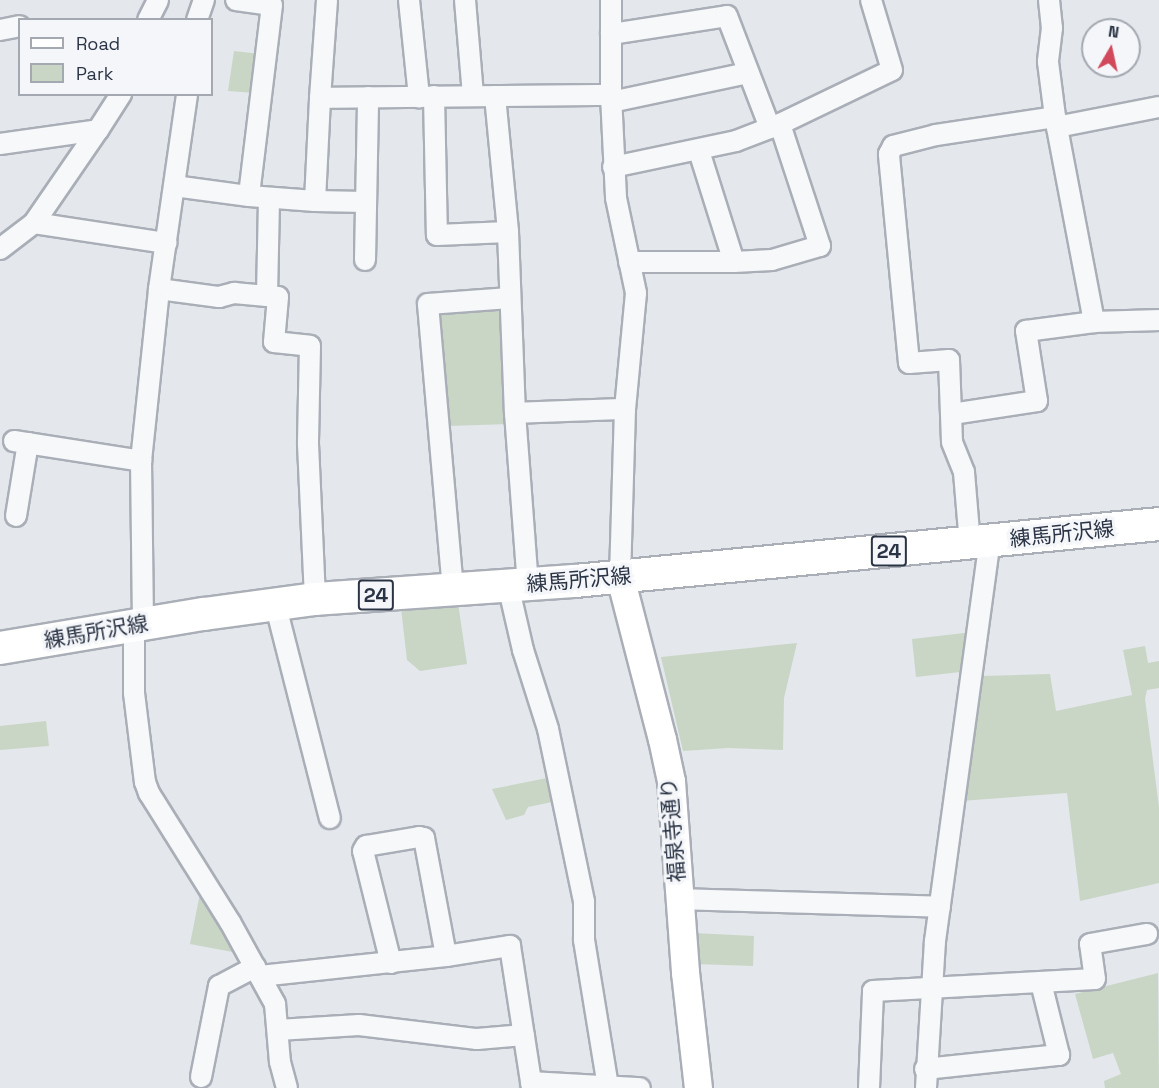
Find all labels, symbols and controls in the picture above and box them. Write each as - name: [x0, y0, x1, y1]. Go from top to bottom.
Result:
- legend: [18, 18, 213, 96]
- north arrow: [1081, 18, 1141, 78]
- text: N: [1107, 20, 1121, 43]
- text: Road: [76, 32, 120, 55]
- text: Park: [76, 62, 113, 85]
- street label: 練馬所沢線: [1008, 516, 1116, 552]
- road number: 24: [870, 534, 908, 568]
- street label: 練馬所沢線: [526, 563, 632, 597]
- road number: 24: [356, 578, 395, 612]
- street label: 練馬所沢線: [42, 610, 150, 654]
- street label: 福泉寺通り: [656, 777, 690, 883]

